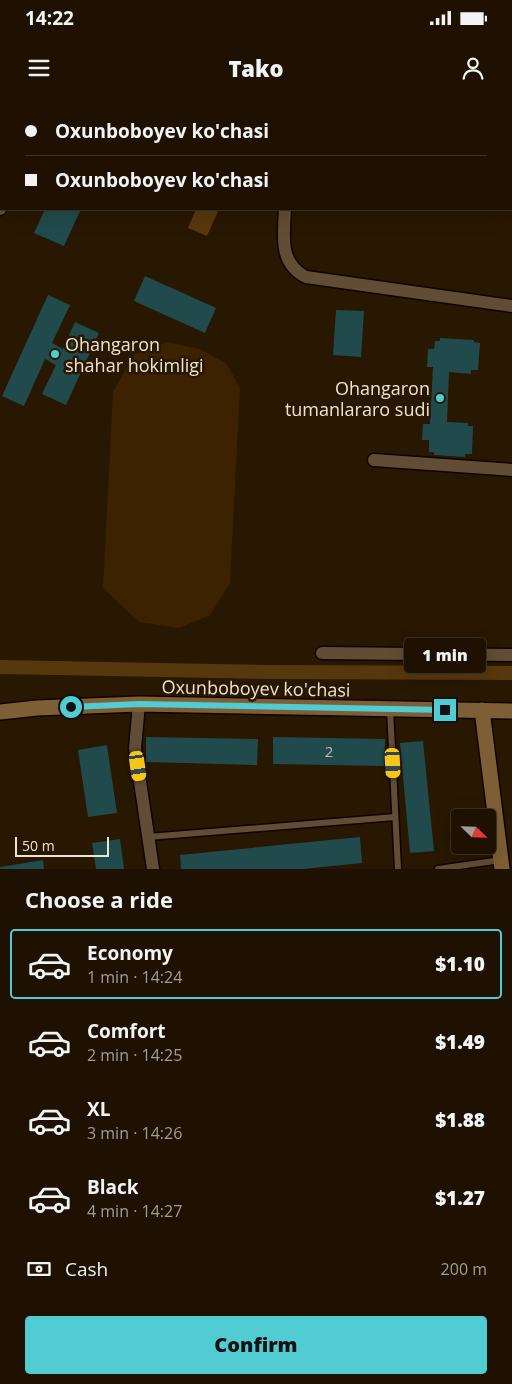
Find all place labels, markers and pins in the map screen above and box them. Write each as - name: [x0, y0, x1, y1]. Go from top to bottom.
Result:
- place label: Ohangaron shahar hokimligi: [65, 332, 204, 377]
- marker: Ohangaron shahar hokimligi: [49, 348, 61, 360]
- place label: Ohangaron tumanlararo sudi: [285, 376, 430, 421]
- marker: Ohangaron tumanlararo sudi: [434, 392, 446, 404]

